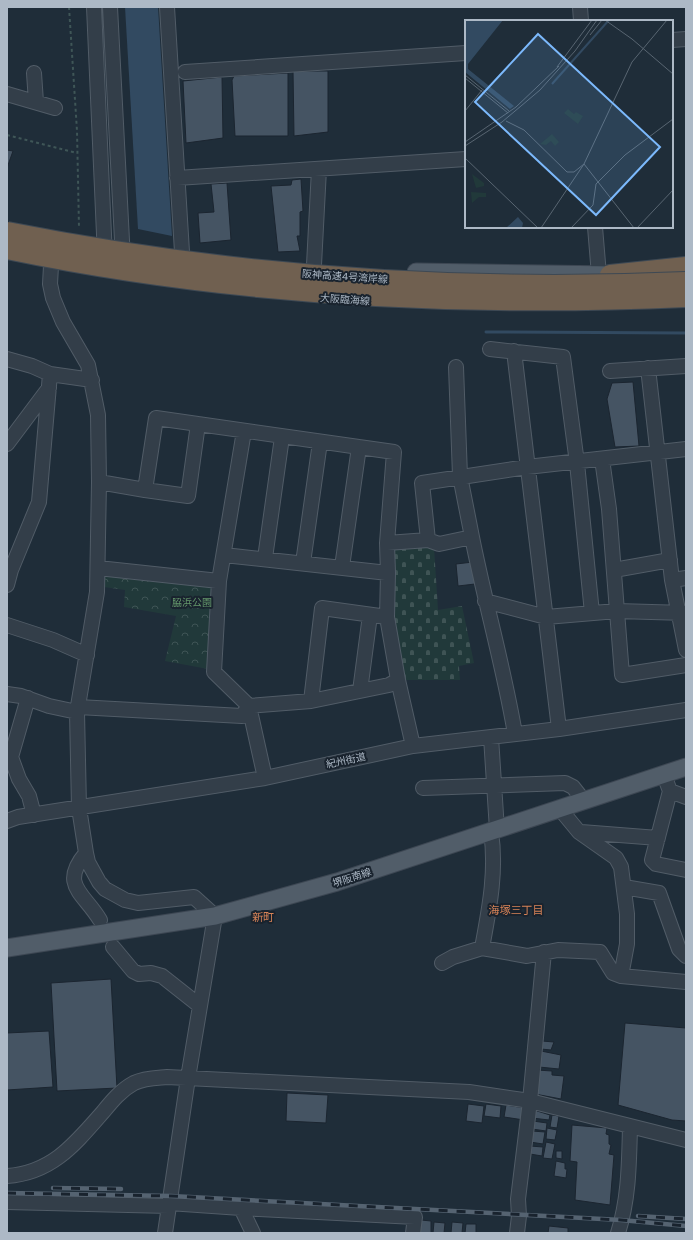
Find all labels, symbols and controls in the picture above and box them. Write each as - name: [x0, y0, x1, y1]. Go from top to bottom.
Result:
- inset map: [465, 20, 673, 228]
- street label: 阪神高速4号湾岸線: [302, 268, 388, 286]
- street label: 大阪臨海線: [320, 292, 370, 308]
- park label: 脇浜公園: [172, 597, 212, 609]
- street label: 紀州街道: [325, 751, 367, 771]
- street label: 堺阪南線: [331, 866, 373, 890]
- district label: 海塚三丁目: [489, 904, 544, 917]
- district label: 新町: [252, 911, 274, 924]

